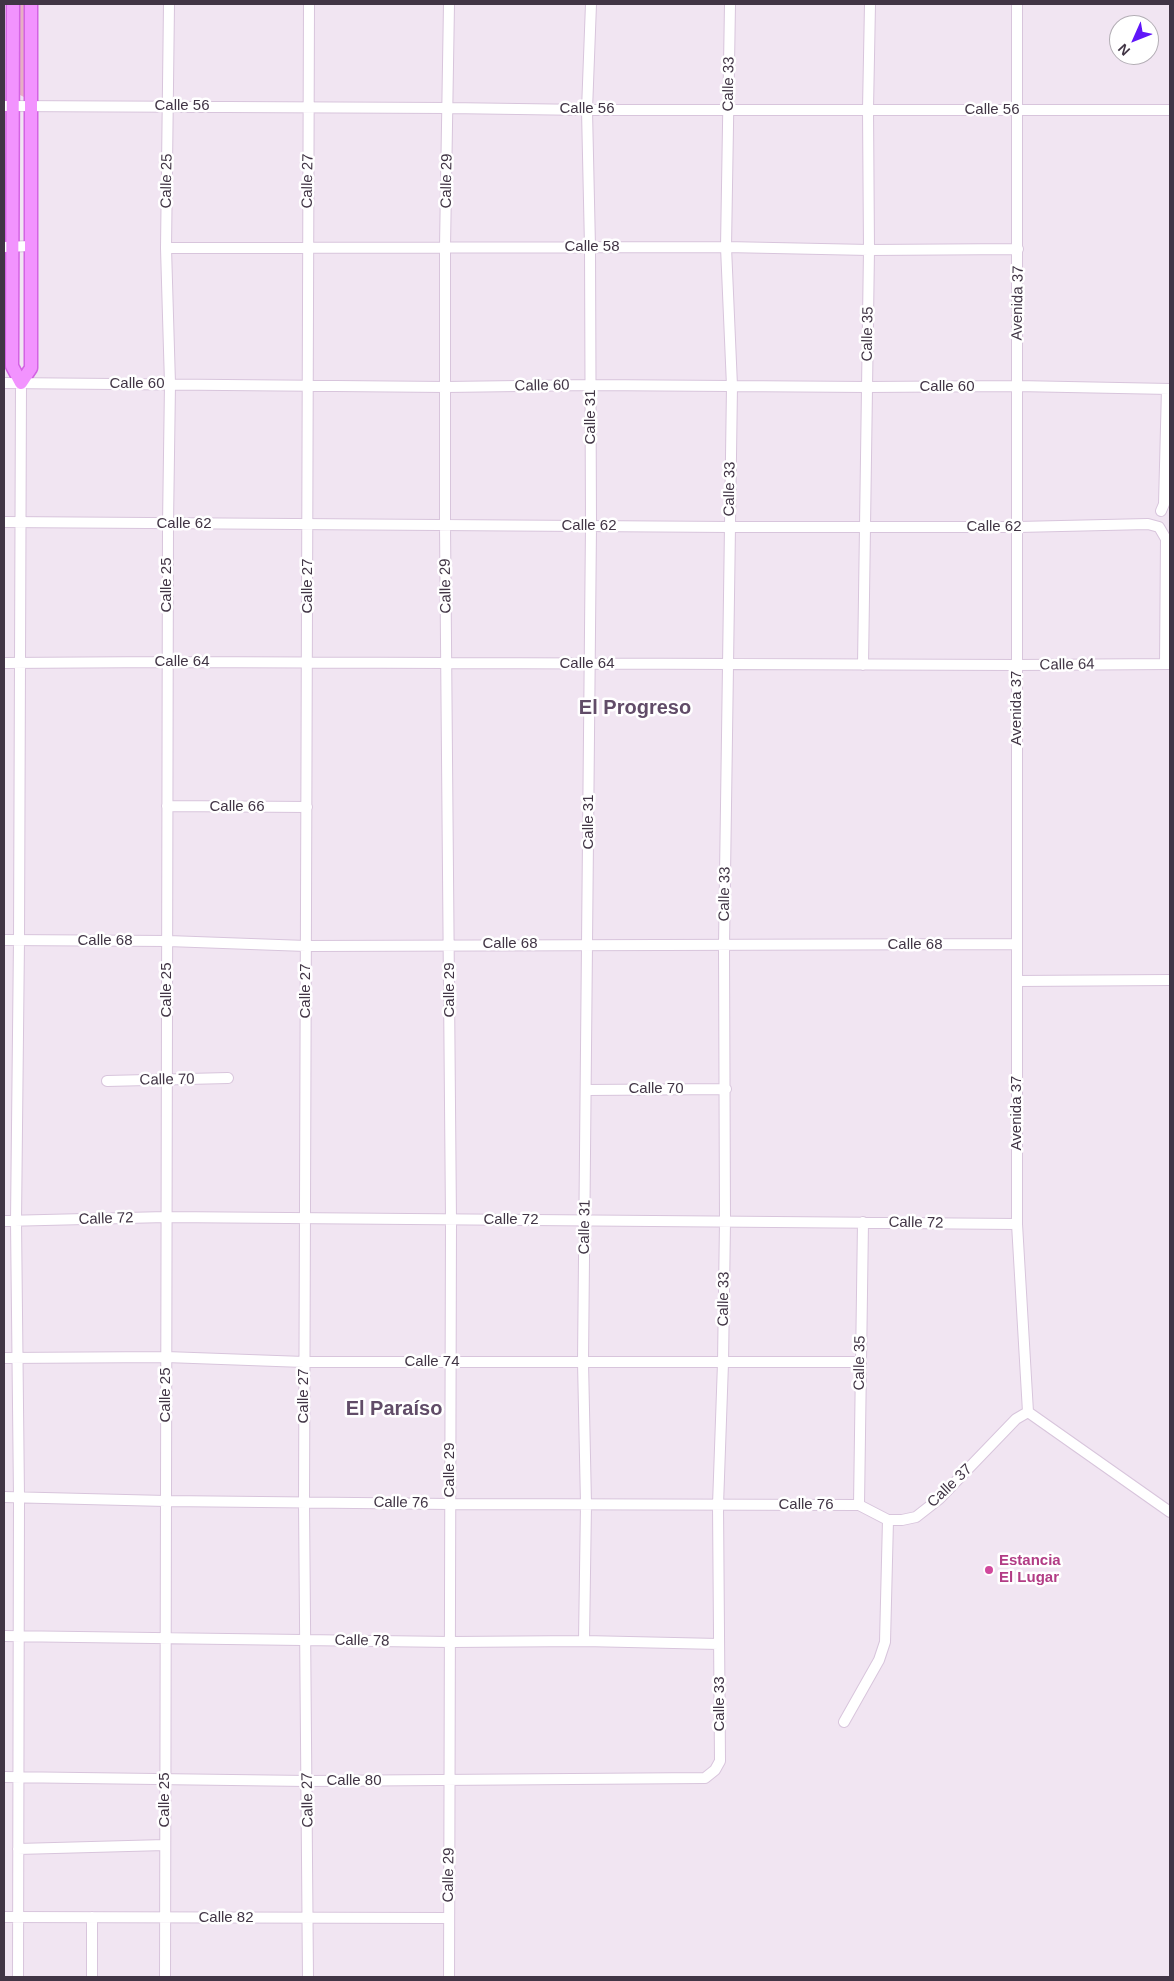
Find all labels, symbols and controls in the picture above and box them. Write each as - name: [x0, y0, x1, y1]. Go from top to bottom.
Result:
- north arrow: [1109, 15, 1159, 65]
- text: N: [1115, 41, 1133, 59]
- street label: Calle 33: [720, 56, 738, 112]
- street label: Calle 56: [154, 97, 210, 115]
- street label: Calle 56: [559, 100, 615, 118]
- street label: Calle 56: [964, 101, 1020, 119]
- street label: Calle 25: [158, 153, 176, 209]
- street label: Calle 27: [299, 153, 317, 209]
- street label: Calle 29: [438, 153, 456, 209]
- street label: Calle 58: [564, 238, 620, 256]
- street label: Avenida 37: [1008, 265, 1028, 341]
- street label: Calle 35: [859, 306, 877, 362]
- street label: Calle 60: [109, 375, 165, 393]
- street label: Calle 60: [514, 377, 570, 395]
- street label: Calle 60: [919, 378, 975, 396]
- street label: Calle 31: [582, 389, 600, 445]
- street label: Calle 33: [721, 461, 739, 517]
- street label: Calle 62: [156, 515, 212, 533]
- street label: Calle 62: [561, 517, 617, 535]
- street label: Calle 62: [966, 518, 1022, 536]
- street label: Calle 25: [158, 557, 176, 613]
- street label: Calle 27: [299, 558, 317, 614]
- street label: Calle 29: [437, 558, 455, 614]
- street label: Calle 64: [154, 653, 210, 671]
- street label: Calle 64: [559, 655, 615, 673]
- street label: Calle 64: [1039, 656, 1095, 674]
- street label: Avenida 37: [1008, 671, 1026, 745]
- district label: El Progreso: [579, 696, 691, 720]
- street label: Calle 31: [580, 794, 598, 850]
- street label: Calle 66: [209, 798, 265, 816]
- street label: Calle 33: [716, 866, 734, 922]
- street label: Calle 68: [77, 932, 133, 950]
- street label: Calle 68: [482, 935, 538, 953]
- street label: Calle 68: [887, 936, 943, 954]
- street label: Calle 25: [158, 962, 176, 1018]
- street label: Calle 29: [441, 962, 459, 1018]
- street label: Calle 27: [297, 963, 315, 1019]
- street label: Calle 70: [139, 1071, 195, 1089]
- street label: Avenida 37: [1008, 1076, 1026, 1150]
- street label: Calle 70: [628, 1080, 684, 1098]
- street label: Calle 31: [576, 1199, 594, 1255]
- street label: Calle 72: [78, 1209, 134, 1229]
- street label: Calle 72: [483, 1211, 539, 1229]
- street label: Calle 72: [888, 1214, 944, 1232]
- street label: Calle 33: [715, 1271, 733, 1327]
- street label: Calle 35: [851, 1335, 869, 1391]
- street label: Calle 74: [404, 1353, 460, 1371]
- street label: Calle 25: [157, 1367, 175, 1423]
- street label: Calle 27: [295, 1368, 313, 1424]
- district label: El Paraíso: [346, 1397, 442, 1421]
- street label: Calle 29: [441, 1442, 459, 1498]
- street label: Calle 37: [924, 1460, 976, 1512]
- street label: Calle 76: [373, 1494, 429, 1512]
- street label: Calle 76: [778, 1496, 834, 1514]
- place label: Estancia El Lugar: [999, 1552, 1061, 1587]
- marker: Estancia El Lugar: [983, 1564, 995, 1576]
- street label: Calle 78: [334, 1632, 390, 1650]
- street label: Calle 33: [711, 1676, 729, 1732]
- street label: Calle 25: [156, 1772, 174, 1828]
- street label: Calle 27: [299, 1772, 317, 1828]
- street label: Calle 80: [326, 1772, 382, 1790]
- street label: Calle 29: [440, 1847, 458, 1903]
- street label: Calle 82: [198, 1909, 254, 1927]

